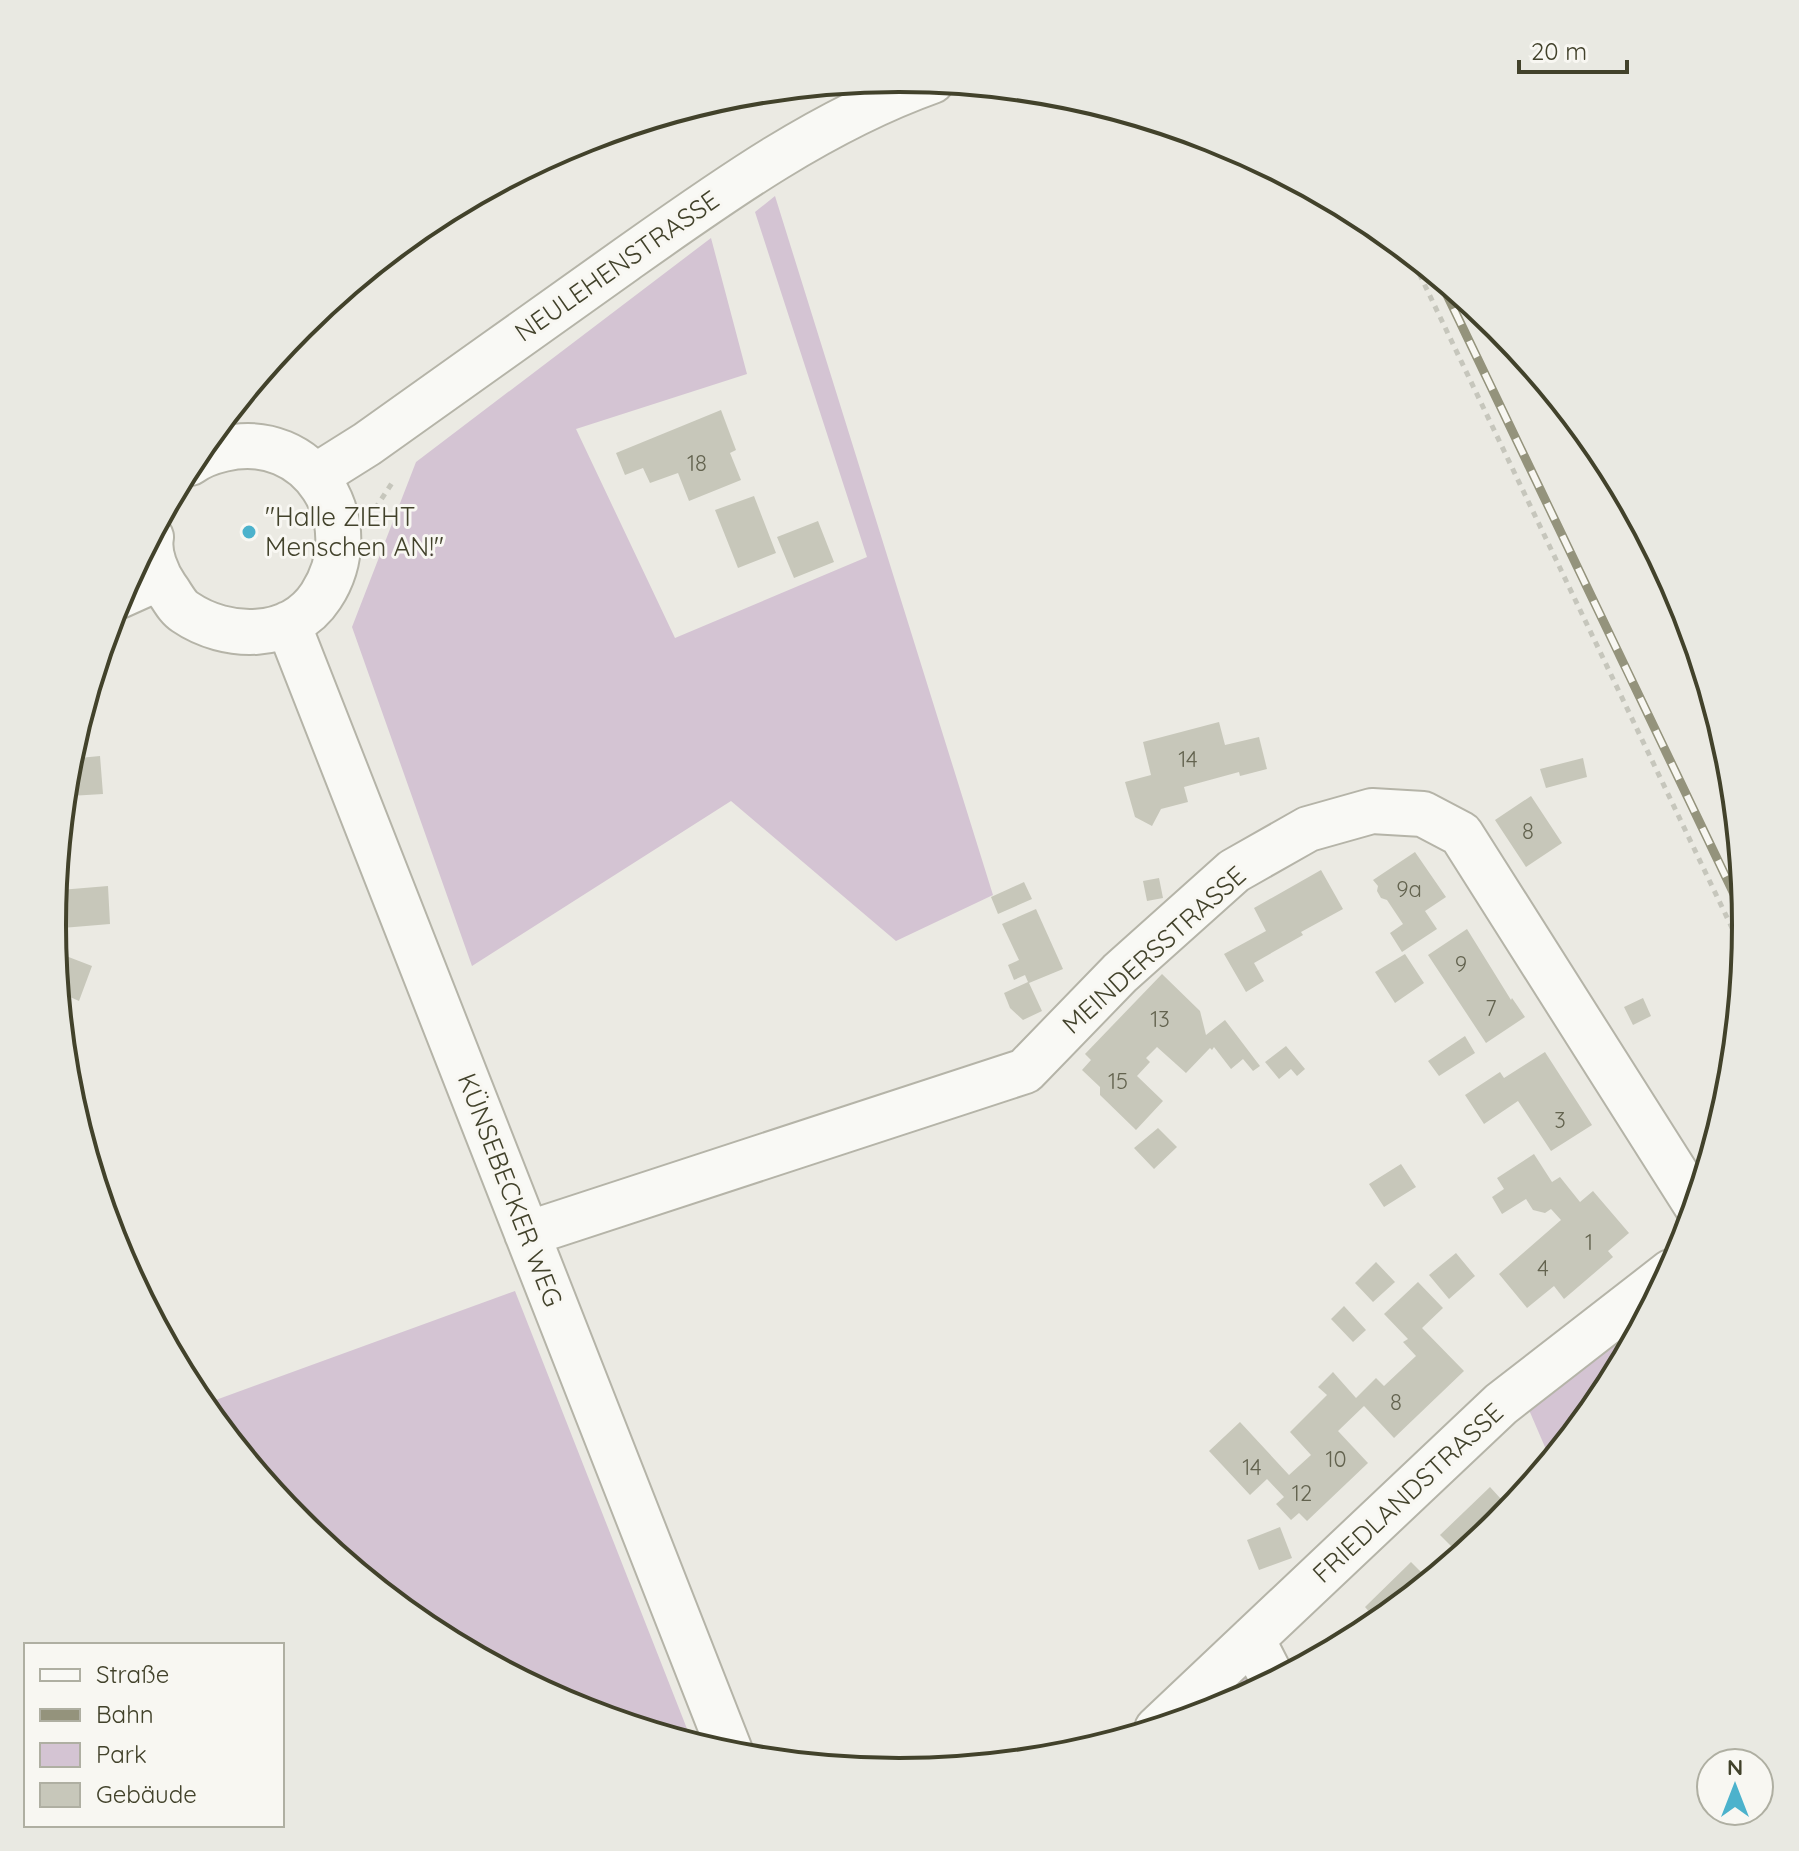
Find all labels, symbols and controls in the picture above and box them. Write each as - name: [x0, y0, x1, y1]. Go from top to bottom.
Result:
- scale bar: [1519, 24, 1627, 74]
- text: 20 m: [1531, 36, 1587, 66]
- street label: NEULEHENSTRASSE: [508, 183, 725, 348]
- house number: 18: [687, 449, 707, 477]
- place label: "Halle ZIEHT Menschen AN!": [265, 500, 444, 563]
- marker: "Halle ZIEHT Menschen AN!": [240, 523, 258, 541]
- house number: 14: [1178, 745, 1198, 773]
- house number: 8: [1522, 817, 1534, 845]
- street label: MEINDERSSTRASSE: [1055, 858, 1252, 1041]
- house number: 9a: [1396, 875, 1422, 903]
- house number: 9: [1455, 950, 1467, 978]
- house number: 7: [1485, 994, 1497, 1022]
- house number: 13: [1150, 1005, 1170, 1033]
- house number: 15: [1108, 1067, 1128, 1095]
- street label: KÜNSEBECKER WEG: [451, 1068, 570, 1311]
- house number: 3: [1554, 1106, 1566, 1134]
- house number: 1: [1585, 1228, 1593, 1256]
- house number: 4: [1537, 1254, 1549, 1282]
- house number: 8: [1390, 1388, 1402, 1416]
- street label: FRIEDLANDSTRASSE: [1305, 1396, 1510, 1590]
- house number: 10: [1325, 1445, 1347, 1473]
- house number: 14: [1242, 1453, 1262, 1481]
- house number: 12: [1292, 1479, 1312, 1507]
- legend: [24, 1643, 284, 1827]
- text: Straße: [96, 1659, 169, 1689]
- text: Bahn: [96, 1699, 154, 1729]
- text: Park: [96, 1739, 147, 1769]
- north arrow: [1695, 1747, 1775, 1827]
- text: N: [1727, 1753, 1743, 1781]
- text: Gebäude: [96, 1779, 197, 1809]

